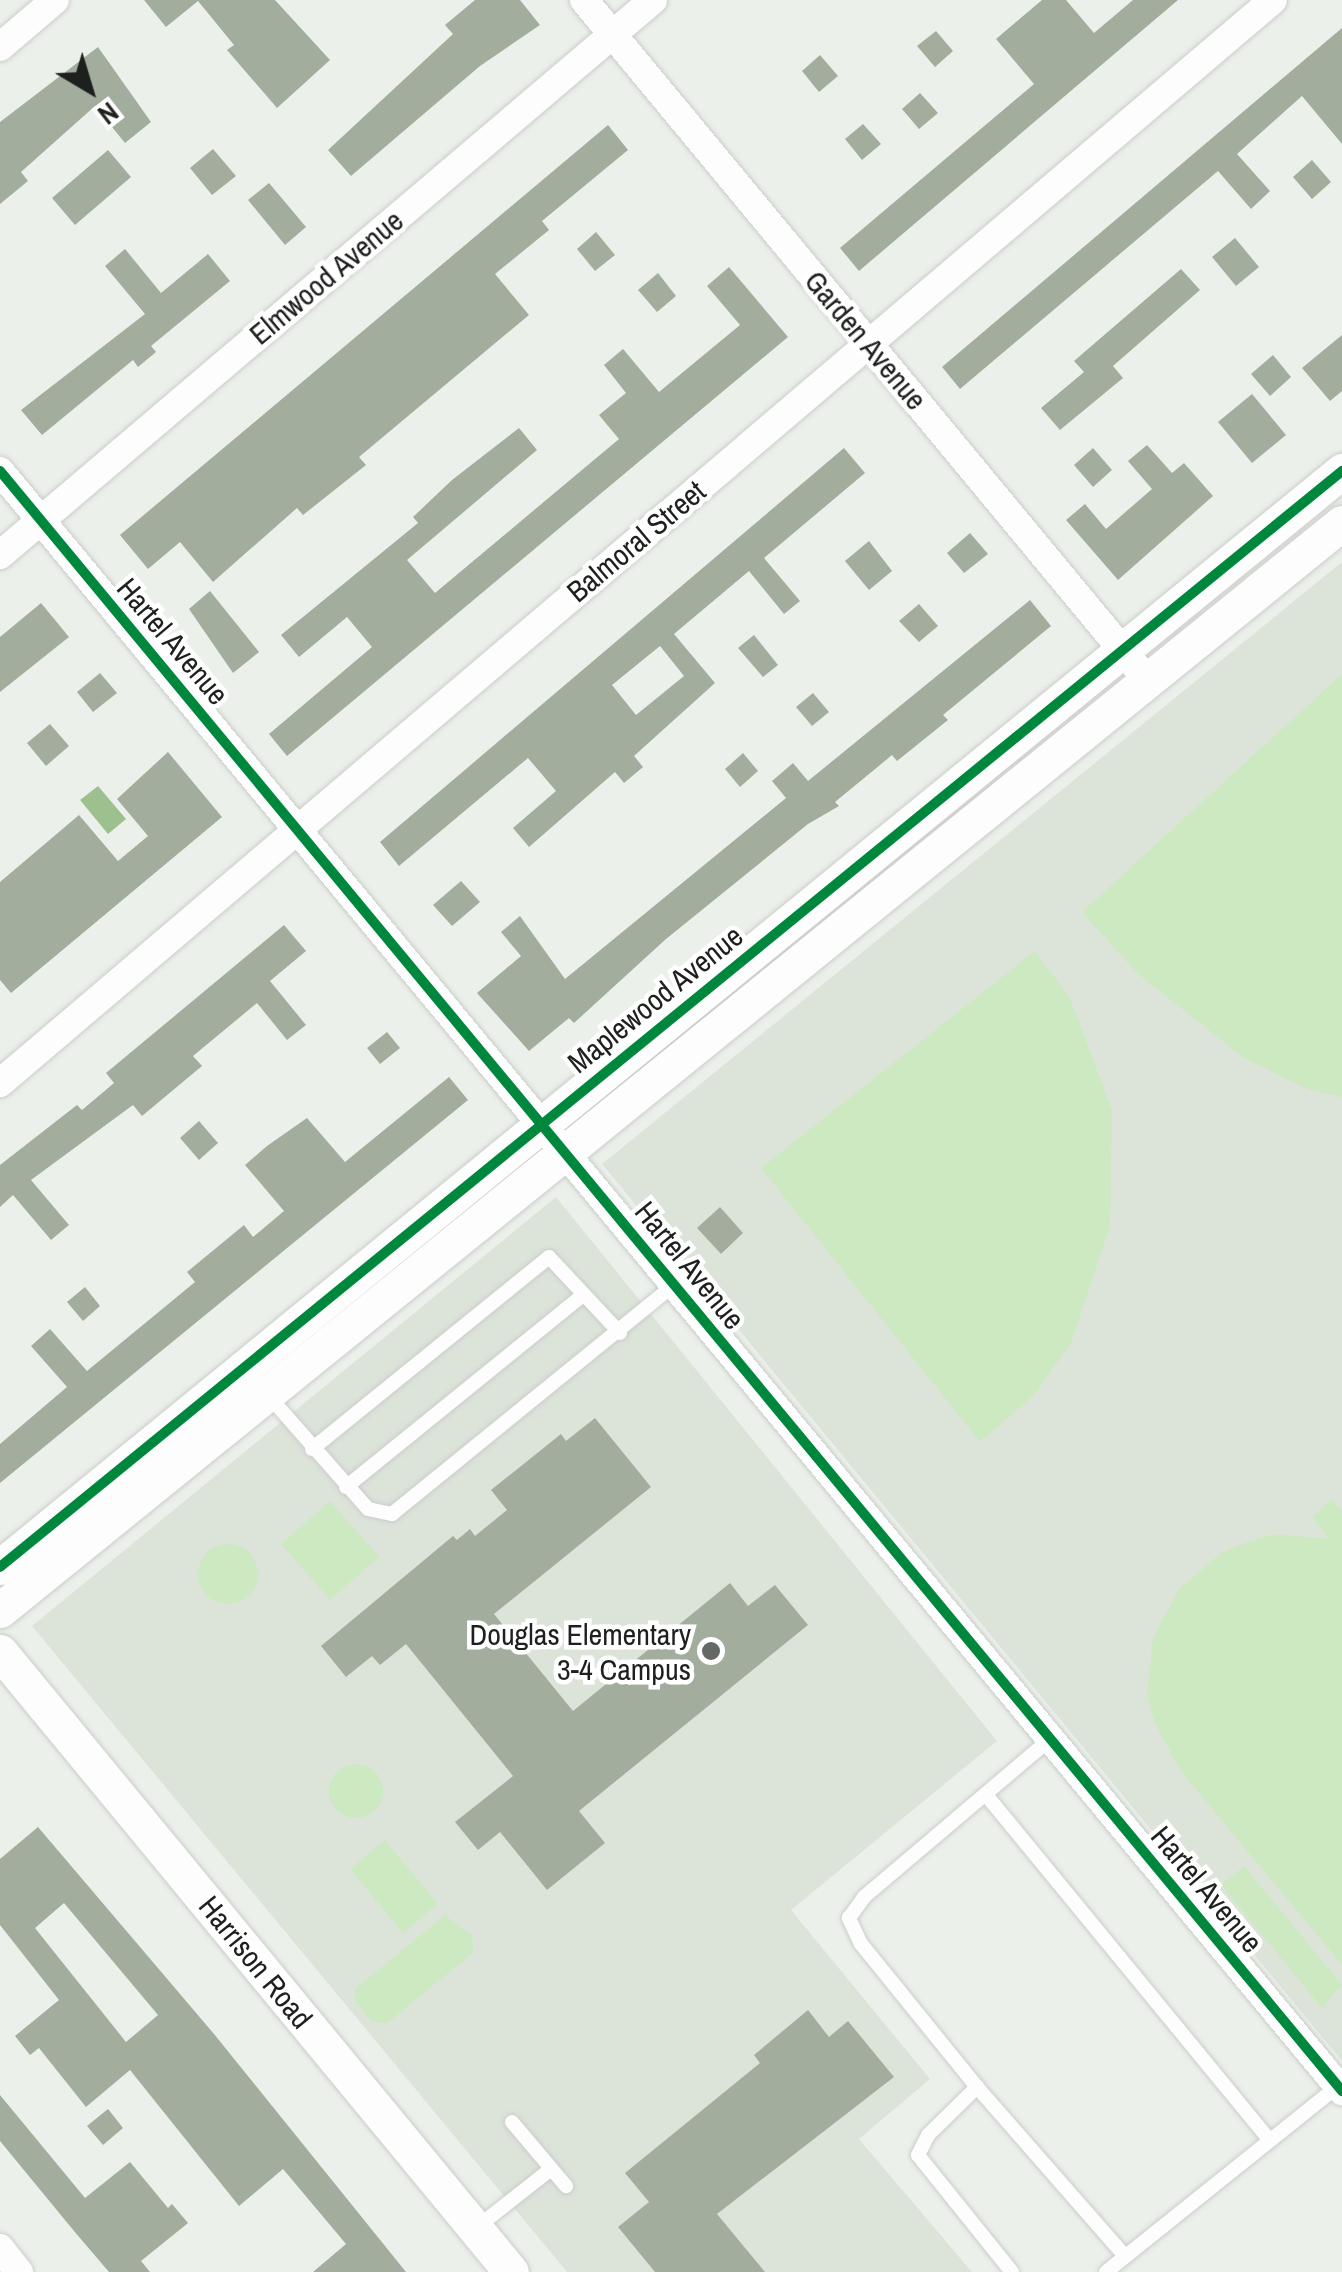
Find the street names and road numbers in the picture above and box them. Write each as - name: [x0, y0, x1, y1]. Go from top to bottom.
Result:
- street label: Elmwood Avenue: [241, 202, 411, 352]
- street label: Garden Avenue: [797, 263, 935, 417]
- street label: Balmoral Street: [559, 473, 713, 609]
- street label: Hartel Avenue: [109, 570, 237, 712]
- street label: Maplewood Avenue: [560, 917, 750, 1081]
- street label: Hartel Avenue: [627, 1193, 753, 1337]
- street label: Hartel Avenue: [1143, 1818, 1271, 1960]
- street label: Harrison Road: [192, 1889, 320, 2035]

